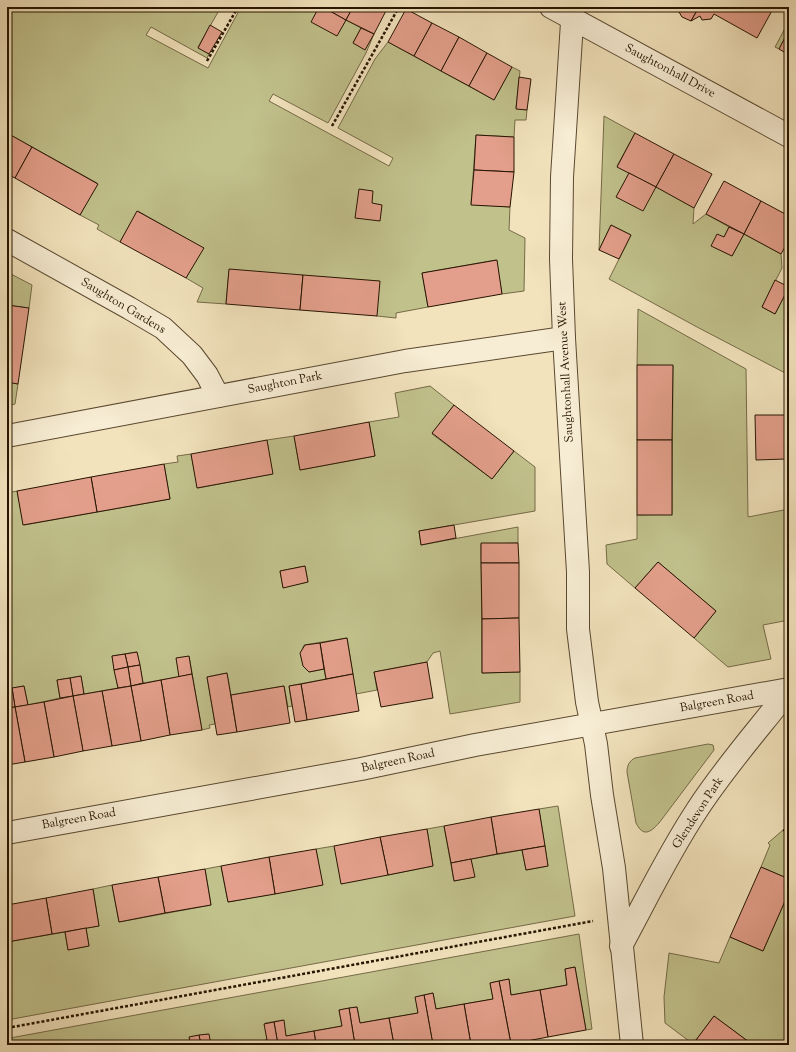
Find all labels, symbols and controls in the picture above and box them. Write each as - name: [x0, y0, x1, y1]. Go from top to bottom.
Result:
- street label: Saughtonhall Drive: [621, 39, 719, 103]
- street label: Saughton Gardens: [77, 273, 169, 339]
- street label: Saughtonhall Avenue West: [553, 301, 579, 443]
- street label: Saughton Park: [246, 367, 324, 399]
- street label: Balgreen Road: [679, 687, 755, 717]
- street label: Balgreen Road: [360, 744, 437, 778]
- street label: Glendevon Park: [668, 773, 728, 853]
- street label: Balgreen Road: [41, 804, 117, 834]

